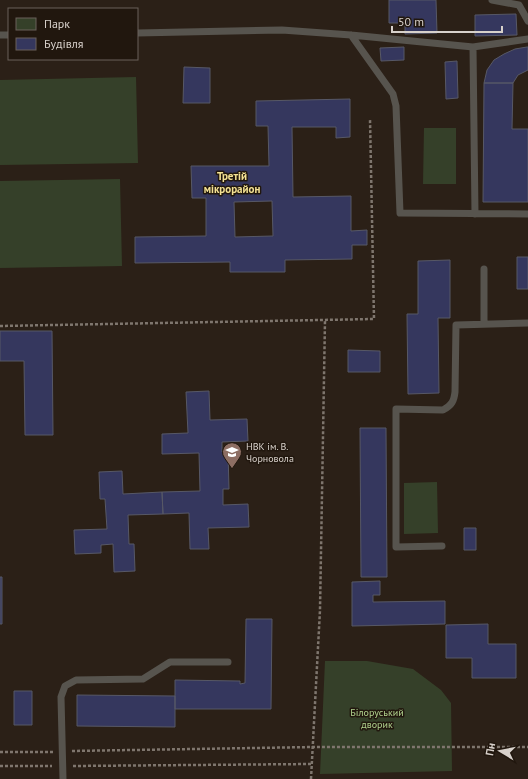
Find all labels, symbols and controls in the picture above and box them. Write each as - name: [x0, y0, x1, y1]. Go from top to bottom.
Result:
- legend: [8, 8, 138, 60]
- scale bar: [392, 8, 502, 34]
- text: 50 m: [398, 14, 424, 29]
- text: Парк: [44, 16, 70, 31]
- text: Будівля: [44, 36, 83, 51]
- district label: Третій мікрорайон: [204, 169, 260, 196]
- place label: НВК ім. В. Чорновола: [246, 440, 294, 465]
- school or university icon: НВК ім. В. Чорновола: [221, 441, 243, 469]
- park label: Білоруський дворик: [350, 706, 404, 731]
- north arrow: [480, 731, 520, 771]
- text: Пн: [482, 742, 498, 757]

